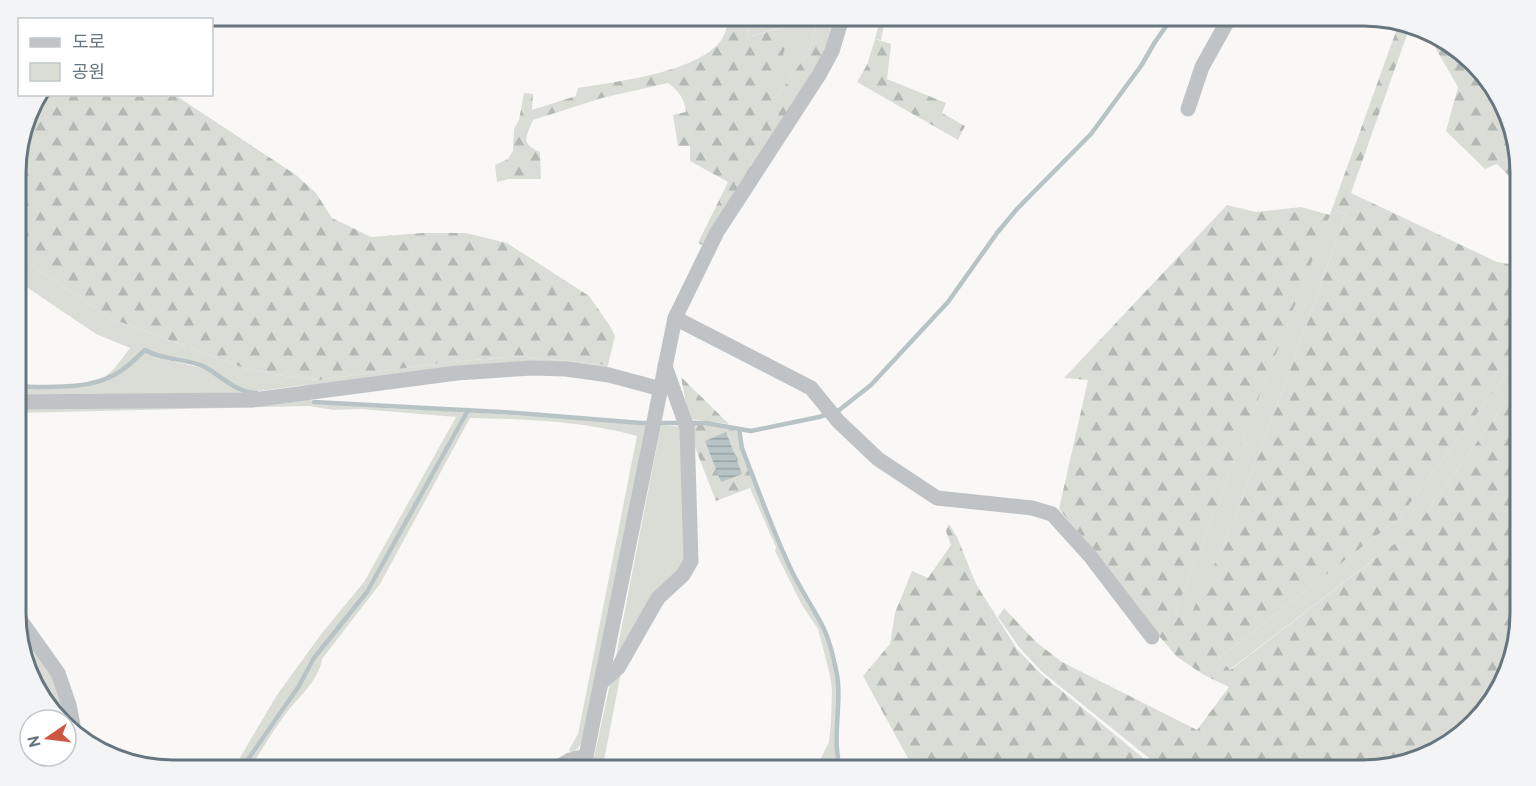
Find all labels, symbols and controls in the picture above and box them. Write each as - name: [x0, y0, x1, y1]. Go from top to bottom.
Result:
- legend: [18, 18, 213, 96]
- text: 도로: [72, 32, 105, 55]
- text: 공원: [72, 62, 105, 85]
- north arrow: [18, 708, 78, 768]
- text: N: [24, 733, 46, 749]

